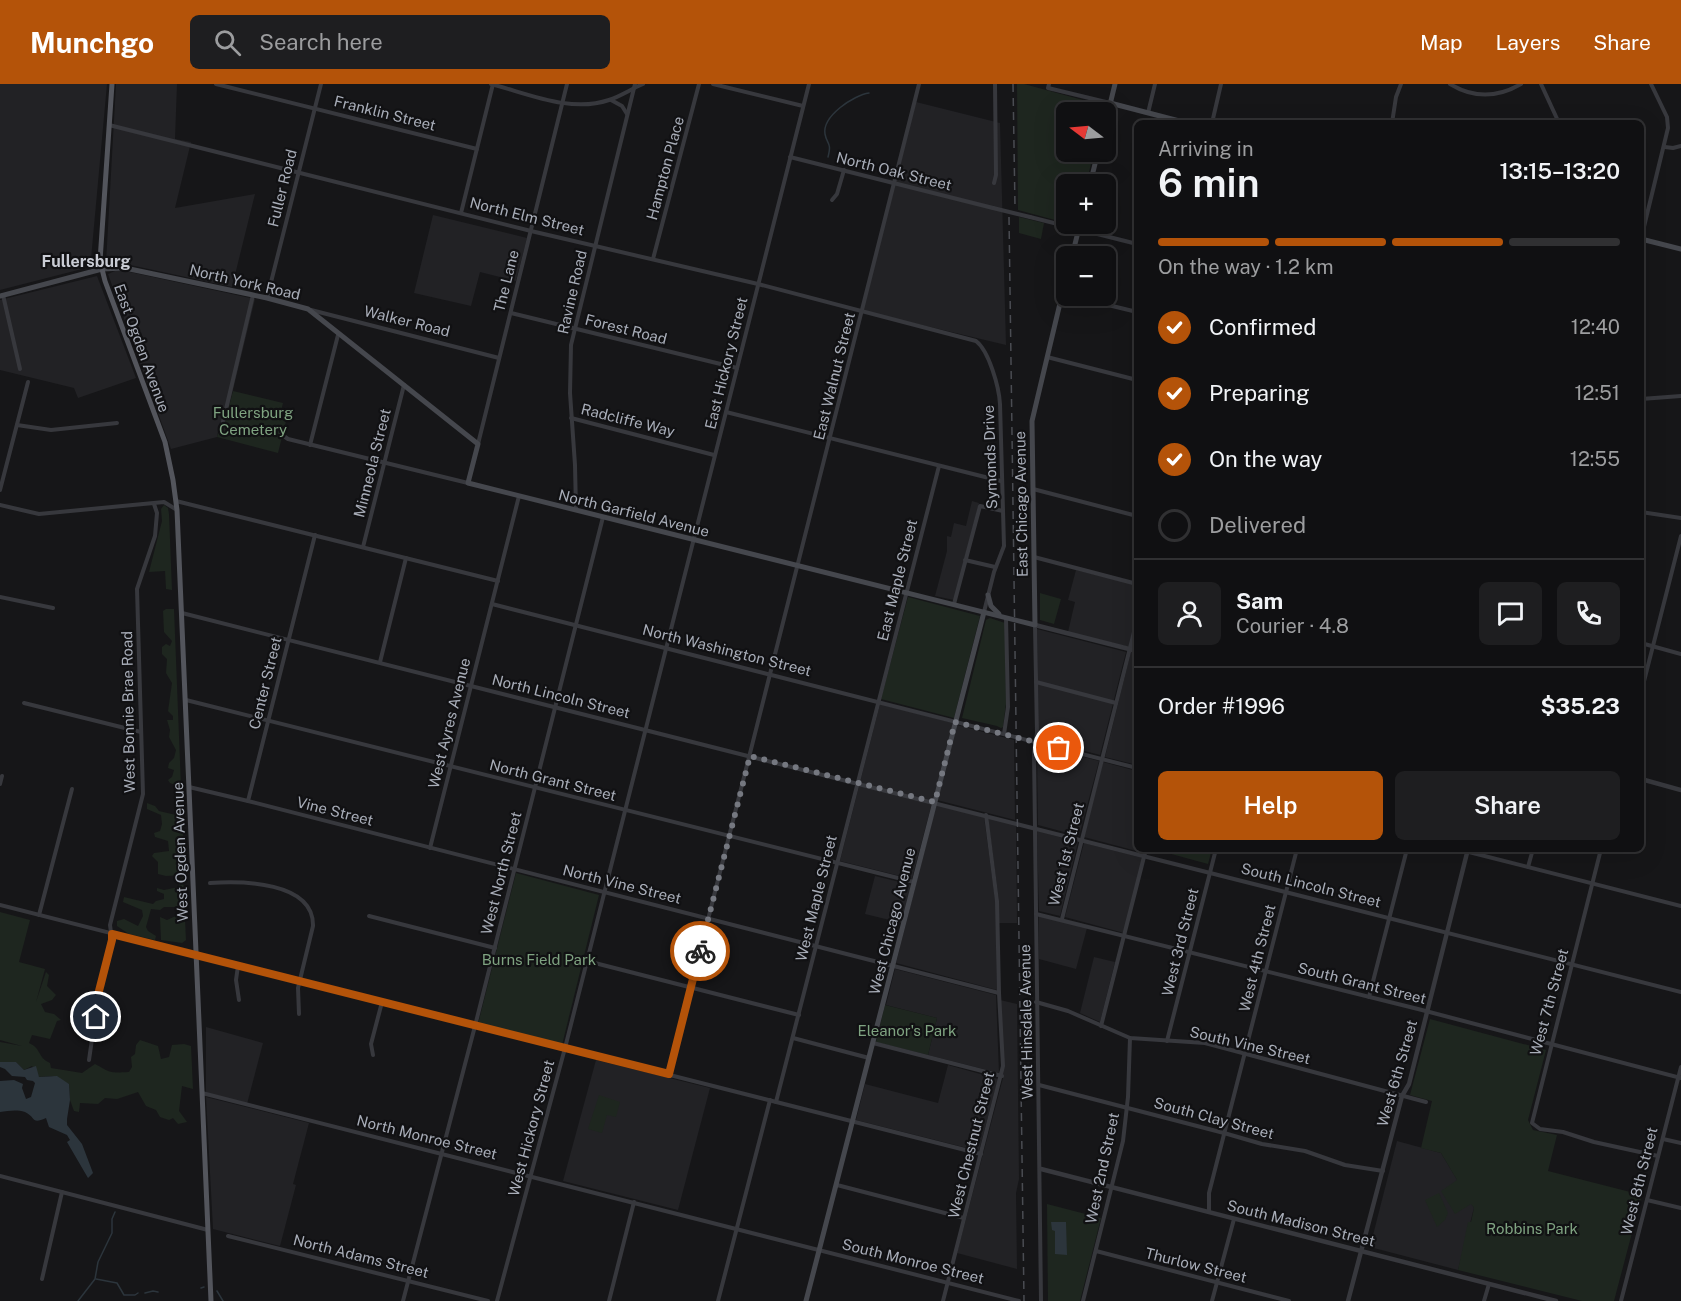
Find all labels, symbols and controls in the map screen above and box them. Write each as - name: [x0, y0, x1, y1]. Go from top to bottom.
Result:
- search box: [190, 15, 610, 69]
- text: Munchgo: [30, 26, 154, 59]
- icon: search: [211, 26, 244, 59]
- text: Search here: [259, 29, 383, 55]
- text: Map: [1420, 30, 1463, 55]
- text: Layers: [1496, 30, 1560, 55]
- text: Share: [1593, 30, 1651, 55]
- street label: Franklin Street: [332, 92, 438, 134]
- north arrow: [1056, 102, 1116, 162]
- map controls: [1056, 102, 1116, 306]
- street label: Hampton Place: [643, 114, 687, 222]
- text: Arriving in: [1158, 137, 1253, 161]
- street label: Fuller Road: [264, 147, 300, 229]
- street label: North Oak Street: [834, 148, 954, 194]
- text: 13:15–13:20: [1499, 158, 1620, 184]
- text: 6 min: [1158, 160, 1260, 206]
- button: +: [1056, 174, 1116, 234]
- street label: North Elm Street: [468, 194, 586, 238]
- button: −: [1056, 246, 1116, 306]
- street label: The Lane: [490, 248, 522, 314]
- street label: Ravine Road: [554, 248, 590, 336]
- district label: Fullersburg: [41, 252, 131, 271]
- text: On the way · 1.2 km: [1158, 255, 1333, 279]
- street label: North York Road: [188, 261, 302, 303]
- street label: East Ogden Avenue: [111, 281, 173, 415]
- street label: East Hickory Street: [701, 295, 751, 431]
- street label: Walker Road: [362, 302, 452, 340]
- street label: East Walnut Street: [810, 310, 858, 442]
- street label: Forest Road: [583, 311, 669, 347]
- icon: check: [1158, 311, 1191, 344]
- text: Confirmed: [1209, 314, 1316, 340]
- text: 12:40: [1571, 315, 1620, 339]
- icon: check: [1158, 377, 1191, 410]
- text: Preparing: [1209, 380, 1310, 406]
- text: 12:51: [1574, 381, 1620, 405]
- street label: Radcliffe Way: [579, 400, 677, 440]
- park label: Fullersburg Cemetery: [213, 404, 293, 438]
- street label: Symonds Drive: [980, 405, 1000, 509]
- street label: Minneola Street: [350, 407, 394, 519]
- street label: East Chicago Avenue: [1011, 431, 1031, 577]
- icon: check: [1158, 443, 1191, 476]
- text: On the way: [1209, 446, 1322, 472]
- text: 12:55: [1570, 447, 1620, 471]
- street label: North Garfield Avenue: [557, 486, 711, 540]
- text: Delivered: [1209, 512, 1306, 538]
- street label: East Maple Street: [874, 517, 920, 643]
- button: person: [1158, 582, 1221, 645]
- button: chat: [1479, 582, 1542, 645]
- button: phone: [1557, 582, 1620, 645]
- text: Sam: [1236, 588, 1283, 614]
- text: Courier · 4.8: [1236, 614, 1349, 638]
- street label: North Washington Street: [641, 621, 813, 679]
- street label: West Bonnie Brae Road: [118, 631, 138, 793]
- street label: Center Street: [245, 635, 285, 731]
- street label: West Ayres Avenue: [425, 656, 473, 790]
- street label: North Lincoln Street: [490, 671, 632, 721]
- text: Order #1996: [1158, 693, 1285, 719]
- text: $35.23: [1541, 693, 1620, 719]
- pin: [1033, 722, 1084, 773]
- icon: bag: [1042, 731, 1075, 764]
- street label: North Grant Street: [488, 756, 618, 804]
- button: Help: [1158, 771, 1383, 840]
- button: Share: [1395, 771, 1620, 840]
- street label: West Ogden Avenue: [169, 782, 191, 922]
- street label: Vine Street: [295, 793, 375, 829]
- street label: West 1st Street: [1045, 800, 1087, 907]
- street label: West North Street: [477, 810, 525, 936]
- street label: West Maple Street: [792, 833, 840, 963]
- street label: West Chicago Avenue: [866, 846, 918, 996]
- street label: South Lincoln Street: [1239, 859, 1383, 911]
- street label: North Vine Street: [561, 861, 683, 907]
- street label: West 3rd Street: [1158, 886, 1202, 998]
- street label: West 4th Street: [1235, 902, 1279, 1014]
- courier: [670, 921, 730, 981]
- icon: bike: [684, 935, 717, 968]
- street label: West Hinsdale Avenue: [1016, 944, 1036, 1100]
- street label: West 7th Street: [1527, 947, 1571, 1057]
- park label: Burns Field Park: [482, 951, 596, 968]
- street label: South Grant Street: [1296, 959, 1428, 1007]
- pin: [70, 991, 121, 1042]
- icon: home: [79, 1000, 112, 1033]
- street label: West 6th Street: [1374, 1018, 1420, 1128]
- park label: Eleanor's Park: [858, 1022, 956, 1039]
- street label: South Vine Street: [1188, 1023, 1312, 1067]
- street label: West Hickory Street: [505, 1058, 557, 1198]
- street label: West Chestnut Street: [945, 1070, 997, 1220]
- street label: South Clay Street: [1152, 1094, 1276, 1142]
- street label: North Monroe Street: [355, 1111, 499, 1163]
- street label: West 2nd Street: [1082, 1111, 1122, 1225]
- street label: West 8th Street: [1617, 1125, 1661, 1237]
- street label: South Madison Street: [1225, 1196, 1377, 1250]
- park label: Robbins Park: [1486, 1220, 1578, 1237]
- street label: North Adams Street: [291, 1231, 431, 1281]
- street label: South Monroe Street: [840, 1235, 986, 1287]
- street label: Thurlow Street: [1144, 1244, 1249, 1286]

